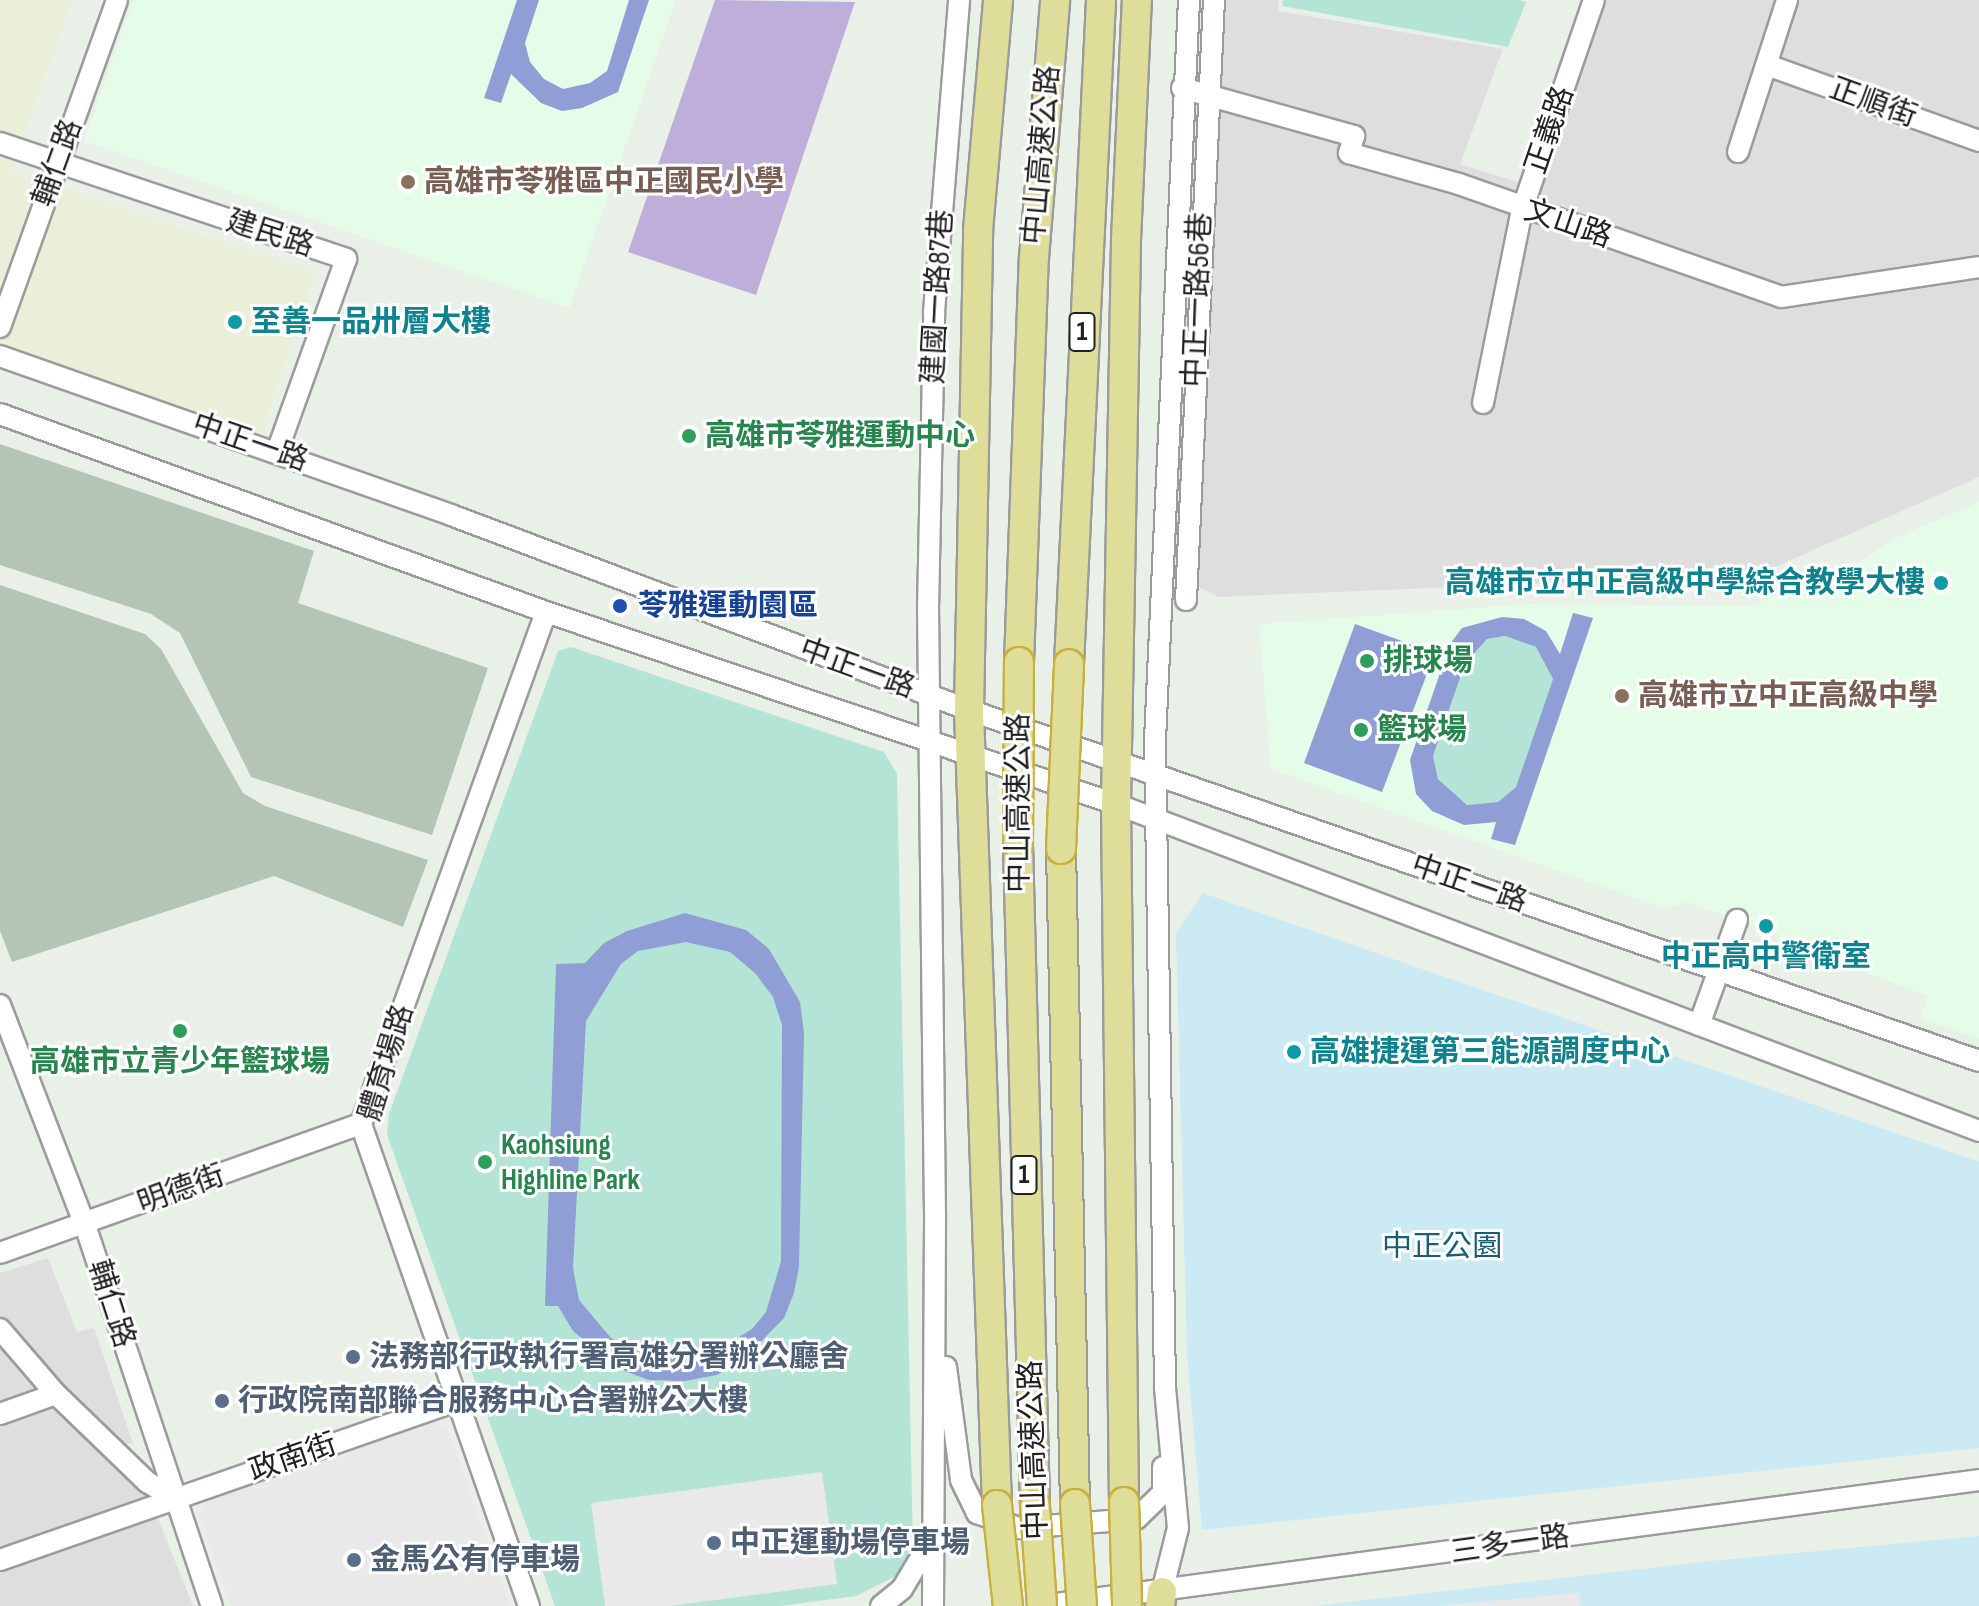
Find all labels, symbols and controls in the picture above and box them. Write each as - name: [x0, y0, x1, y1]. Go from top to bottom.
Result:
- street label: 中山高速公路: [1016, 64, 1068, 246]
- street label: 正順街: [1825, 71, 1921, 135]
- street label: 正義路: [1518, 82, 1582, 178]
- street label: 輔仁路: [26, 115, 90, 211]
- place label: 高雄市苓雅區中正國民小學: [424, 164, 784, 200]
- marker: 高雄市苓雅區中正國民小學: [399, 173, 417, 191]
- street label: 文山路: [1520, 192, 1616, 256]
- street label: 建民路: [222, 203, 318, 265]
- street label: 建國一路87巷: [915, 209, 961, 385]
- street label: 中正一路56巷: [1177, 212, 1219, 388]
- place label: 至善一品卅層大樓: [251, 304, 491, 340]
- road number: 1: [1068, 308, 1096, 356]
- marker: 至善一品卅層大樓: [226, 313, 244, 331]
- street label: 中正一路: [187, 406, 313, 480]
- place label: 高雄市苓雅運動中心: [705, 418, 975, 454]
- marker: 高雄市苓雅運動中心: [680, 427, 698, 445]
- place label: 高雄市立中正高級中學綜合教學大樓: [1445, 565, 1925, 601]
- marker: 高雄市立中正高級中學綜合教學大樓: [1932, 574, 1950, 592]
- place label: 苓雅運動園區: [638, 588, 818, 624]
- marker: 苓雅運動園區: [609, 595, 631, 617]
- street label: 中正一路: [794, 632, 920, 706]
- place label: 排球場: [1383, 643, 1473, 679]
- marker: 排球場: [1358, 652, 1376, 670]
- place label: 高雄市立中正高級中學: [1638, 678, 1938, 714]
- marker: 高雄市立中正高級中學: [1613, 687, 1631, 705]
- place label: 籃球場: [1377, 712, 1467, 748]
- street label: 中山高速公路: [1001, 713, 1037, 893]
- marker: 籃球場: [1352, 721, 1370, 739]
- street label: 中正一路: [1406, 847, 1532, 921]
- marker: 中正高中警衛室: [1757, 917, 1775, 935]
- place label: 中正高中警衛室: [1661, 939, 1871, 975]
- street label: 體育場路: [352, 1000, 422, 1126]
- marker: 高雄市立青少年籃球場: [171, 1022, 189, 1040]
- place label: 高雄捷運第三能源調度中心: [1310, 1034, 1670, 1070]
- marker: 高雄捷運第三能源調度中心: [1285, 1043, 1303, 1061]
- place label: 高雄市立青少年籃球場: [30, 1044, 330, 1080]
- place label: Kaohsiung Highline Park: [501, 1127, 640, 1198]
- road number: 1: [1010, 1151, 1038, 1199]
- marker: Kaohsiung Highline Park: [476, 1153, 494, 1171]
- street label: 明德街: [133, 1158, 229, 1222]
- park label: 中正公園: [1382, 1229, 1502, 1265]
- street label: 輔仁路: [80, 1256, 142, 1352]
- place label: 法務部行政執行署高雄分署辦公廳舍: [369, 1339, 849, 1375]
- marker: 法務部行政執行署高雄分署辦公廳舍: [344, 1348, 362, 1366]
- street label: 中山高速公路: [1013, 1359, 1055, 1541]
- place label: 行政院南部聯合服務中心合署辦公大樓: [238, 1383, 748, 1419]
- marker: 行政院南部聯合服務中心合署辦公大樓: [213, 1392, 231, 1410]
- street label: 政南街: [245, 1426, 341, 1490]
- street label: 三多一路: [1448, 1519, 1572, 1571]
- place label: 中正運動場停車場: [730, 1525, 970, 1561]
- marker: 中正運動場停車場: [705, 1534, 723, 1552]
- place label: 金馬公有停車場: [370, 1542, 580, 1578]
- marker: 金馬公有停車場: [345, 1551, 363, 1569]

